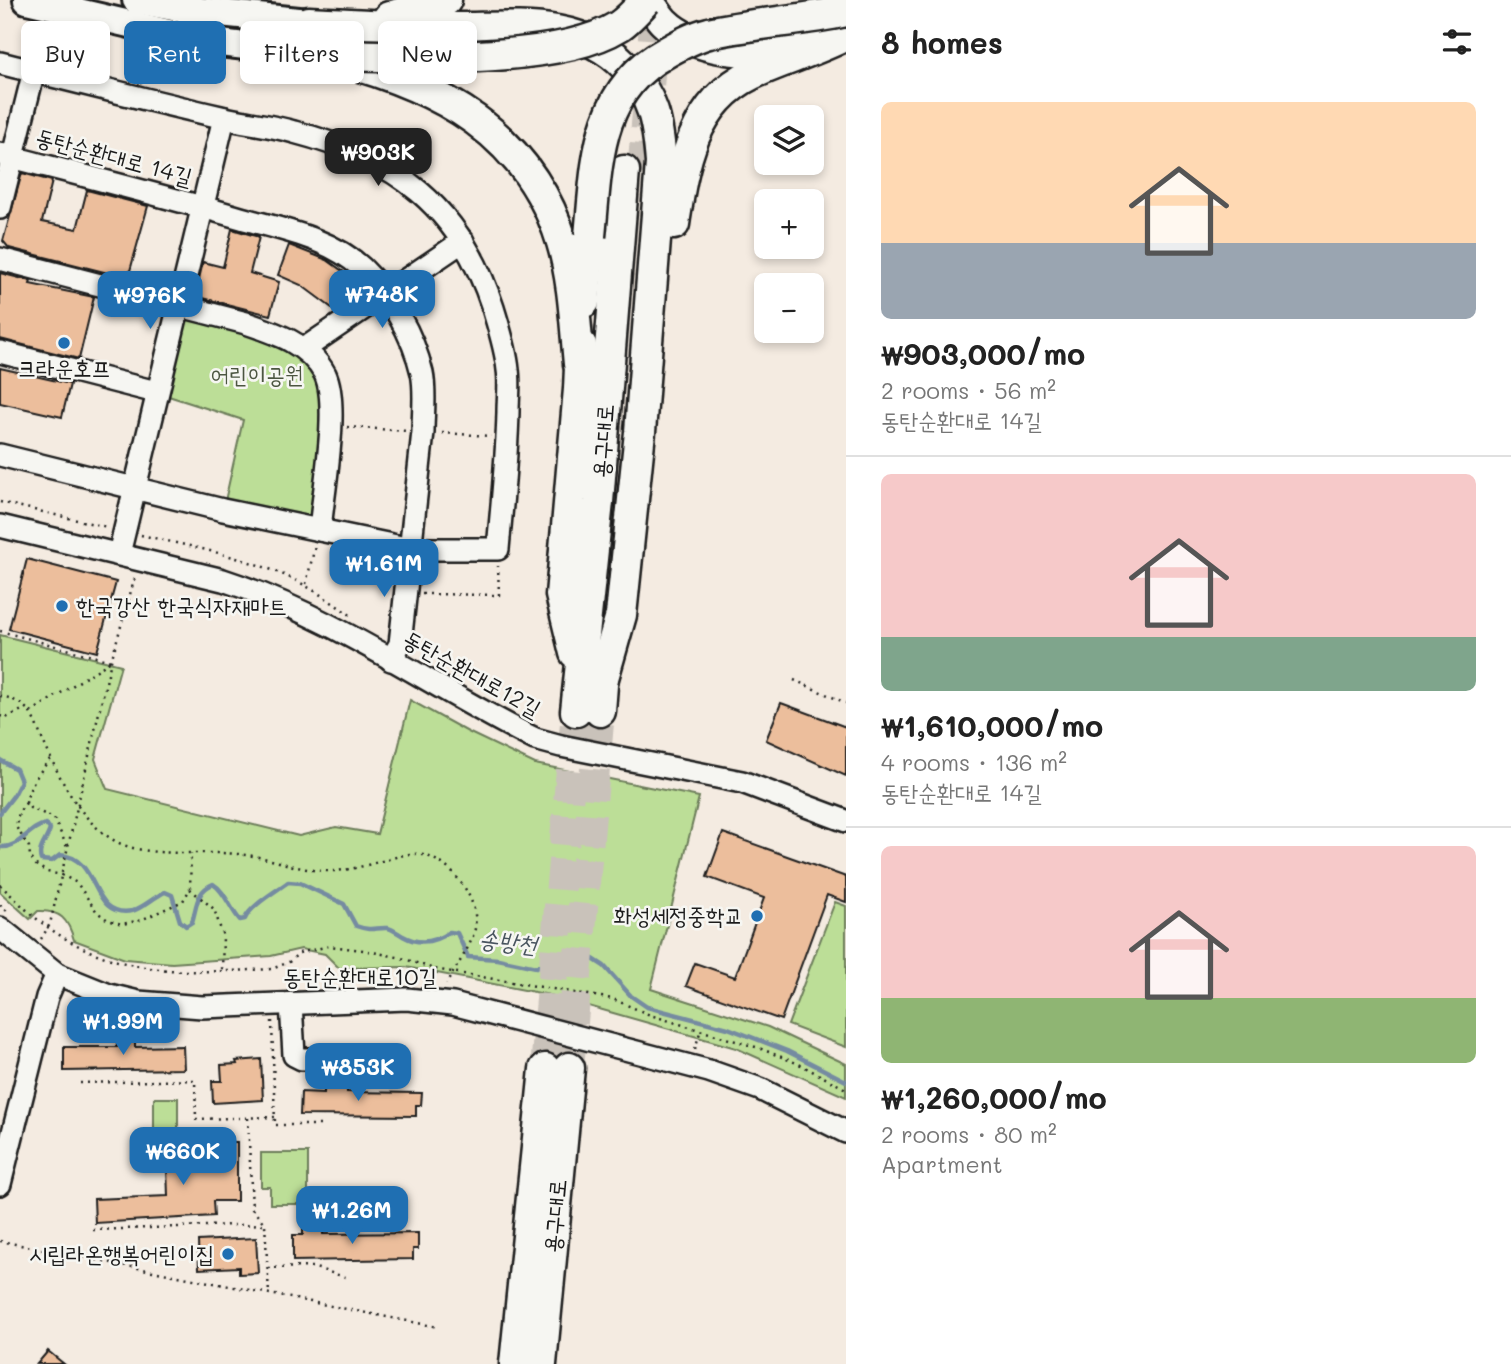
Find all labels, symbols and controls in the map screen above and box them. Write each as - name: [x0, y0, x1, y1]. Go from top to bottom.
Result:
- chip: Buy: [21, 21, 110, 84]
- chip: Rent: [124, 21, 226, 84]
- chip: Filters: [240, 21, 364, 84]
- chip: New: [378, 21, 477, 84]
- text: 8 homes: [881, 22, 1003, 62]
- icon: filters: [1438, 23, 1476, 61]
- map controls: [754, 105, 824, 343]
- button: layers: [754, 105, 824, 175]
- street label: 동탄순환대로 14길: [33, 121, 196, 191]
- pin: ₩903K: [329, 128, 427, 188]
- text: ₩903K: [341, 136, 415, 166]
- icon: home: [1116, 148, 1242, 274]
- button: +: [754, 189, 824, 259]
- pin: ₩748K: [333, 270, 431, 330]
- pin: ₩976K: [101, 272, 199, 331]
- button: −: [754, 273, 824, 343]
- text: ₩748K: [345, 278, 419, 308]
- text: ₩976K: [114, 279, 186, 309]
- text: ₩903,000/mo: [881, 333, 1085, 373]
- marker: 크라운호프: [56, 335, 72, 351]
- place label: 크라운호프: [18, 352, 110, 382]
- park label: 어린이공원: [211, 359, 303, 389]
- text: 2 rooms · 56 m²: [881, 375, 1056, 405]
- street label: 용구대로: [584, 403, 620, 479]
- text: 동탄순환대로 14길: [881, 405, 1042, 435]
- icon: home: [1116, 520, 1242, 646]
- pin: ₩1.61M: [327, 540, 441, 599]
- text: ₩1.61M: [345, 547, 423, 577]
- place label: 한국강산 한국식자재마트: [76, 590, 287, 620]
- marker: 한국강산 한국식자재마트: [54, 598, 70, 614]
- street label: 동탄순환대로12길: [398, 623, 547, 723]
- text: ₩1,610,000/mo: [881, 705, 1103, 745]
- text: 4 rooms · 136 m²: [881, 747, 1067, 777]
- text: 동탄순환대로 14길: [881, 777, 1042, 807]
- icon: home: [1116, 892, 1242, 1018]
- place label: 화성세정중학교: [613, 900, 743, 930]
- marker: 화성세정중학교: [749, 908, 765, 924]
- water label: 송방천: [478, 922, 541, 960]
- street label: 동탄순환대로10길: [283, 961, 437, 991]
- pin: ₩1.99M: [66, 998, 180, 1057]
- text: ₩1.99M: [83, 1005, 163, 1035]
- pin: ₩853K: [309, 1044, 407, 1103]
- text: ₩853K: [321, 1051, 395, 1081]
- text: ₩1,260,000/mo: [881, 1077, 1107, 1117]
- text: 2 rooms · 80 m²: [881, 1119, 1057, 1149]
- pin: ₩660K: [134, 1128, 232, 1187]
- text: ₩660K: [146, 1135, 220, 1165]
- text: Apartment: [881, 1149, 1003, 1179]
- street label: 용구대로: [536, 1178, 572, 1254]
- pin: ₩1.26M: [295, 1186, 409, 1246]
- text: ₩1.26M: [312, 1194, 392, 1224]
- place label: 시립라온행복어린이집: [29, 1238, 214, 1268]
- marker: 시립라온행복어린이집: [220, 1246, 236, 1262]

